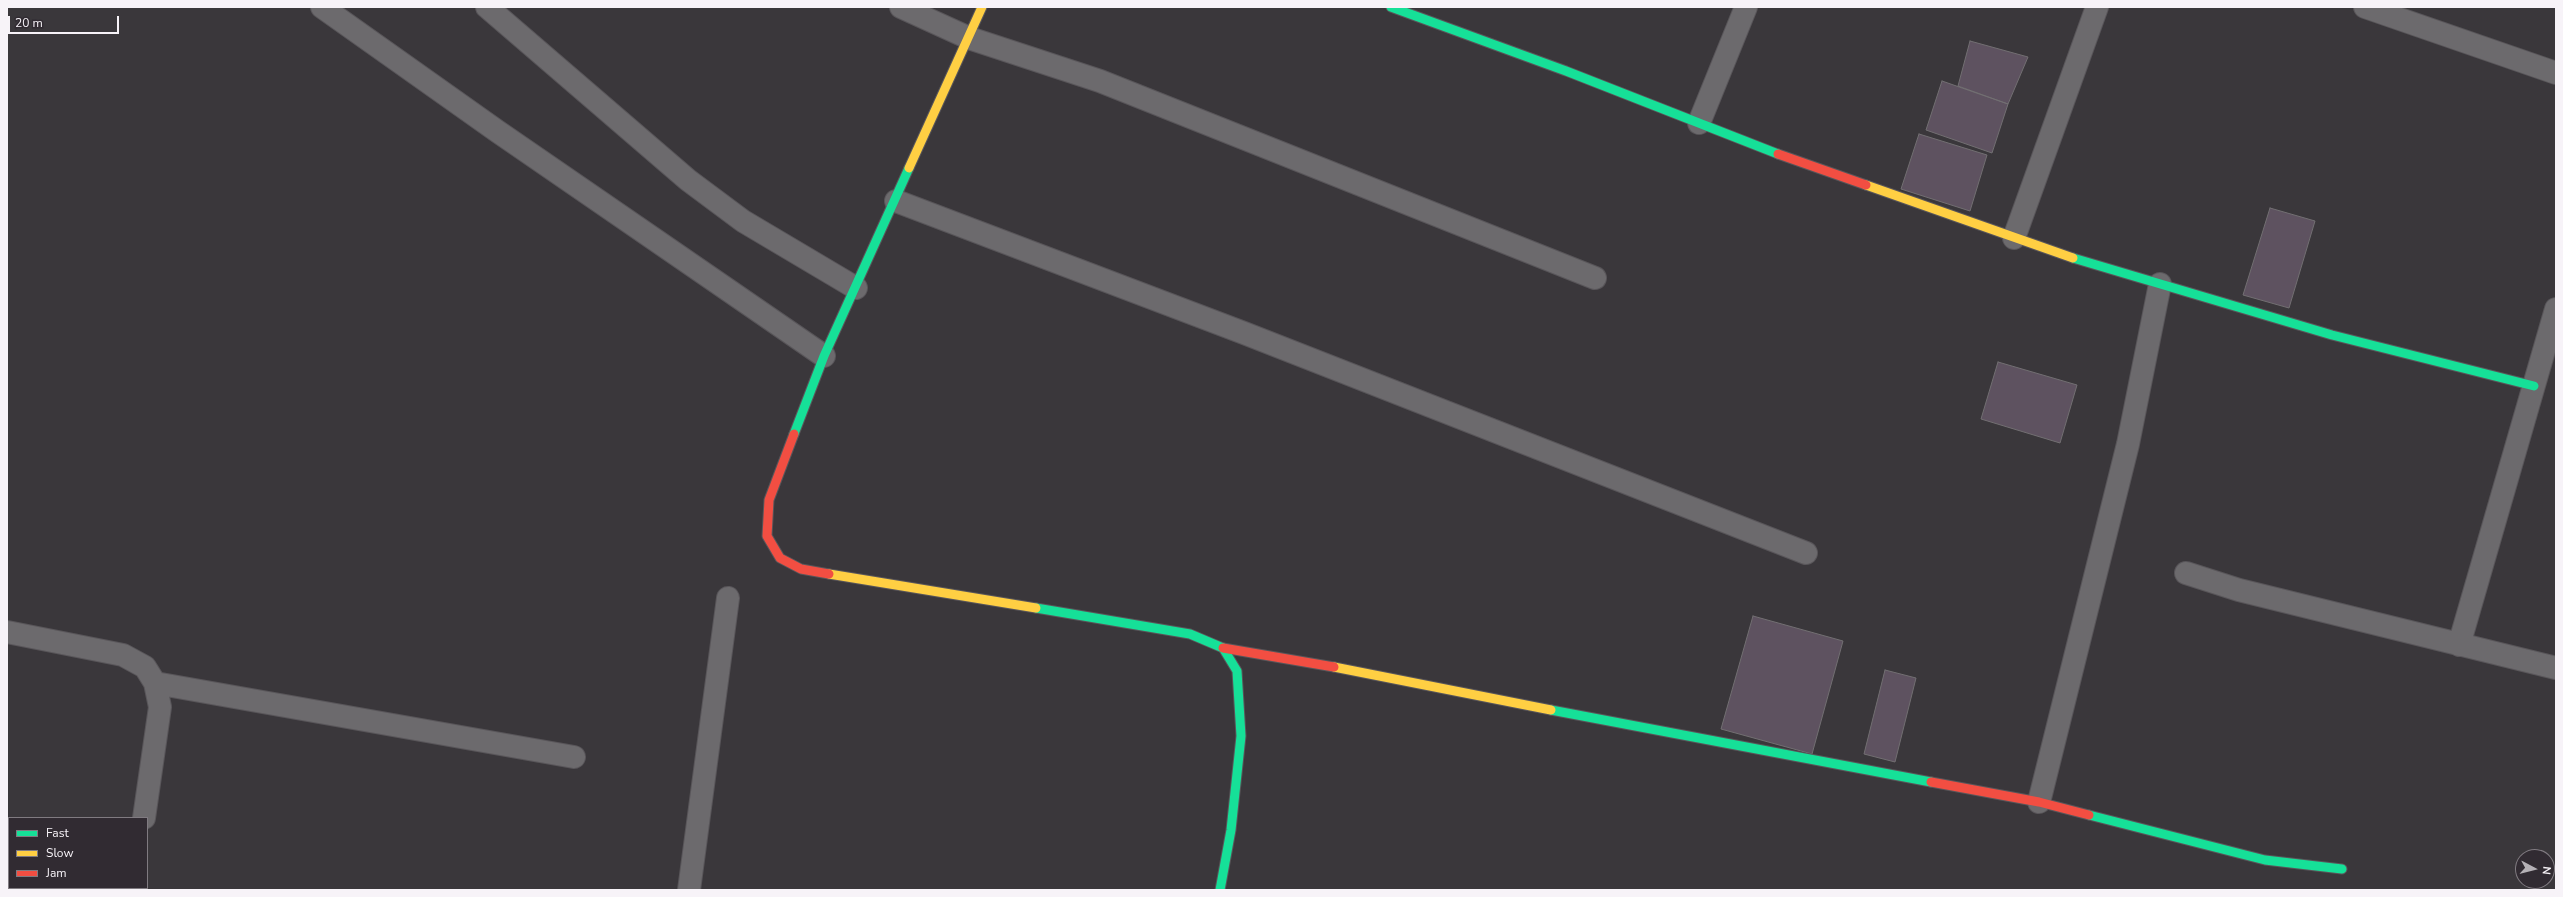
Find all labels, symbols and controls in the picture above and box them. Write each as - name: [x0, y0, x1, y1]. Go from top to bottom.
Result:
- scale bar: [10, 8, 121, 34]
- text: 20 m: [15, 15, 43, 31]
- legend: [8, 817, 148, 889]
- text: Fast: [46, 825, 69, 841]
- text: Slow: [46, 845, 74, 861]
- north arrow: [2515, 849, 2555, 889]
- text: Jam: [46, 865, 67, 881]
- text: N: [2538, 865, 2554, 875]

